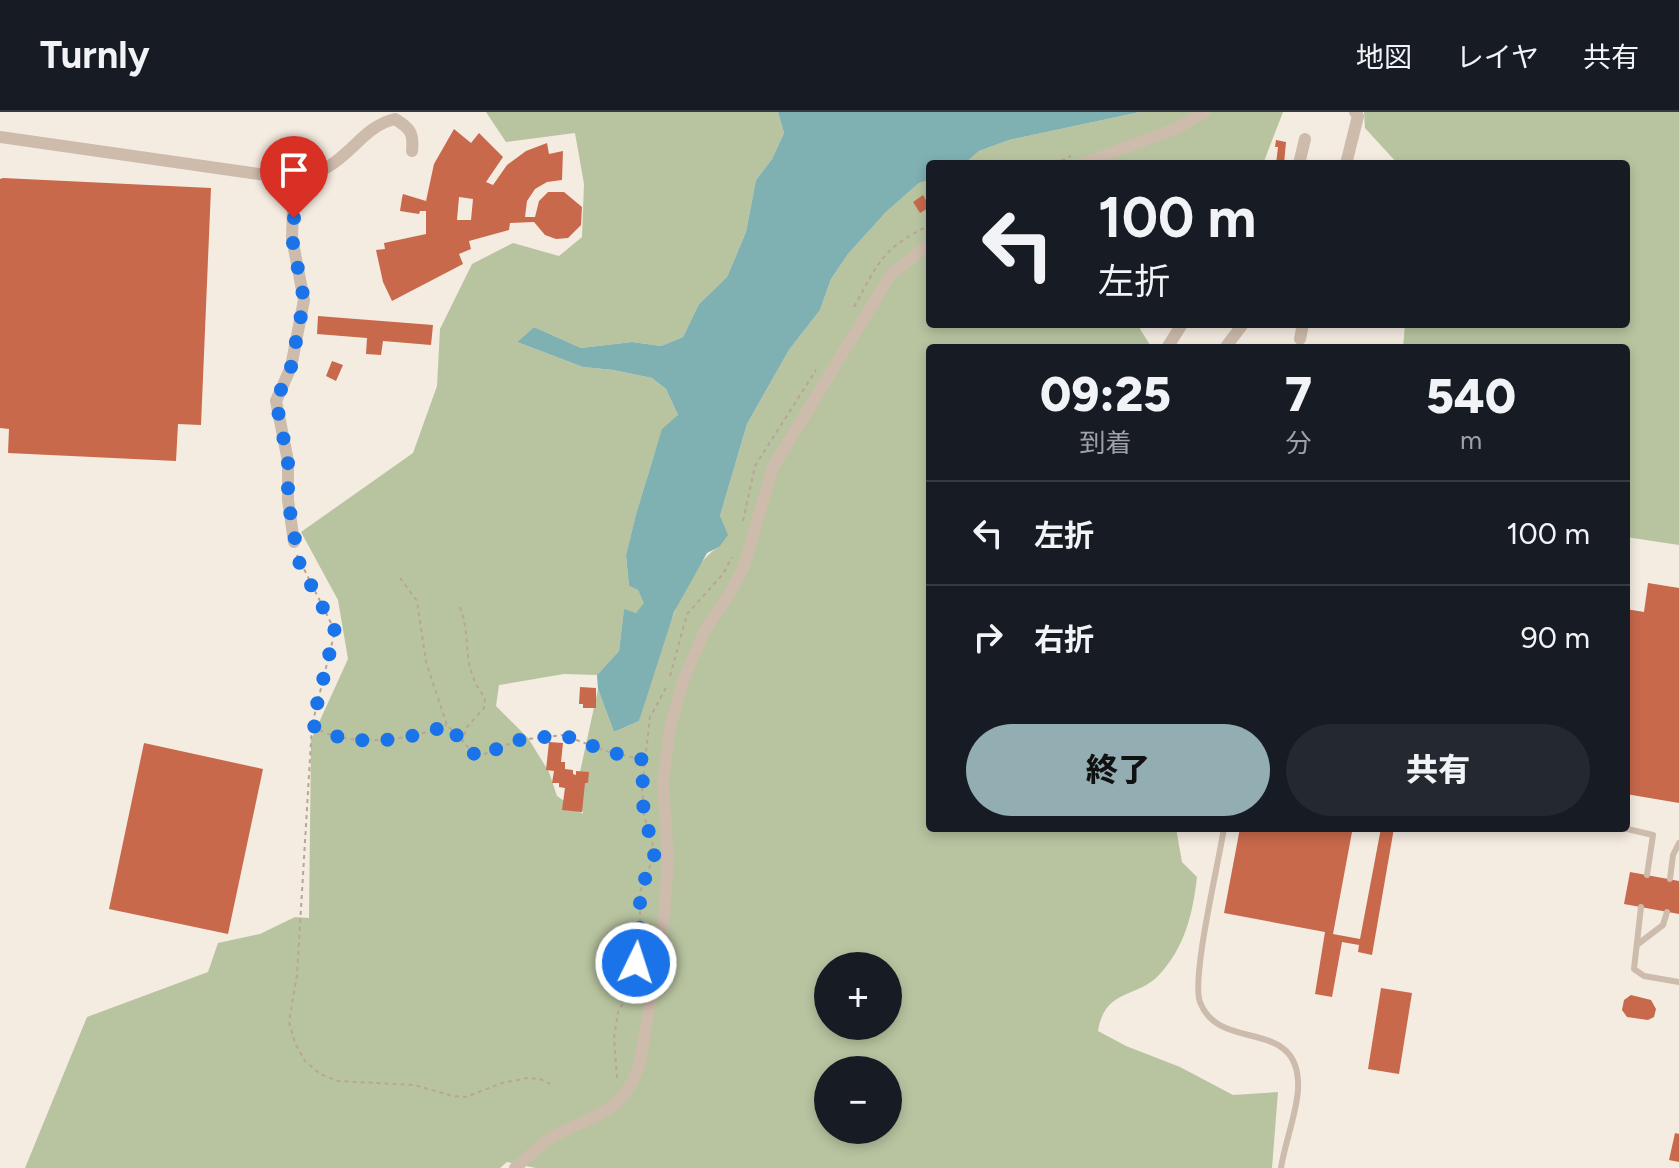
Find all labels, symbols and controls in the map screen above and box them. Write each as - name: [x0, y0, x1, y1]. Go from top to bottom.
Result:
- text: Turnly: [40, 32, 150, 78]
- text: 地図: [1356, 40, 1412, 74]
- text: レイヤ: [1456, 40, 1539, 74]
- text: 共有: [1583, 40, 1639, 74]
- pin: [260, 136, 328, 218]
- icon: arrive: [272, 148, 316, 192]
- text: 100 m: [1098, 184, 1256, 251]
- icon: left: [966, 192, 1070, 296]
- text: 左折: [1098, 260, 1170, 303]
- text: 09:25: [1040, 365, 1171, 423]
- text: 7: [1285, 365, 1312, 423]
- text: 540: [1426, 367, 1516, 425]
- text: m: [1460, 424, 1482, 456]
- text: 到着: [1080, 427, 1132, 459]
- text: 分: [1286, 427, 1312, 459]
- icon: left: [966, 511, 1010, 555]
- text: 100 m: [1506, 515, 1590, 552]
- text: 左折: [1034, 517, 1094, 554]
- icon: right: [966, 615, 1010, 659]
- text: 90 m: [1521, 619, 1590, 656]
- text: 右折: [1034, 621, 1094, 658]
- button: 終了: [966, 724, 1270, 816]
- button: 共有: [1286, 724, 1590, 816]
- position arrow: [594, 921, 678, 1005]
- map controls: [814, 952, 902, 1144]
- button: +: [814, 952, 902, 1040]
- button: −: [814, 1056, 902, 1144]

